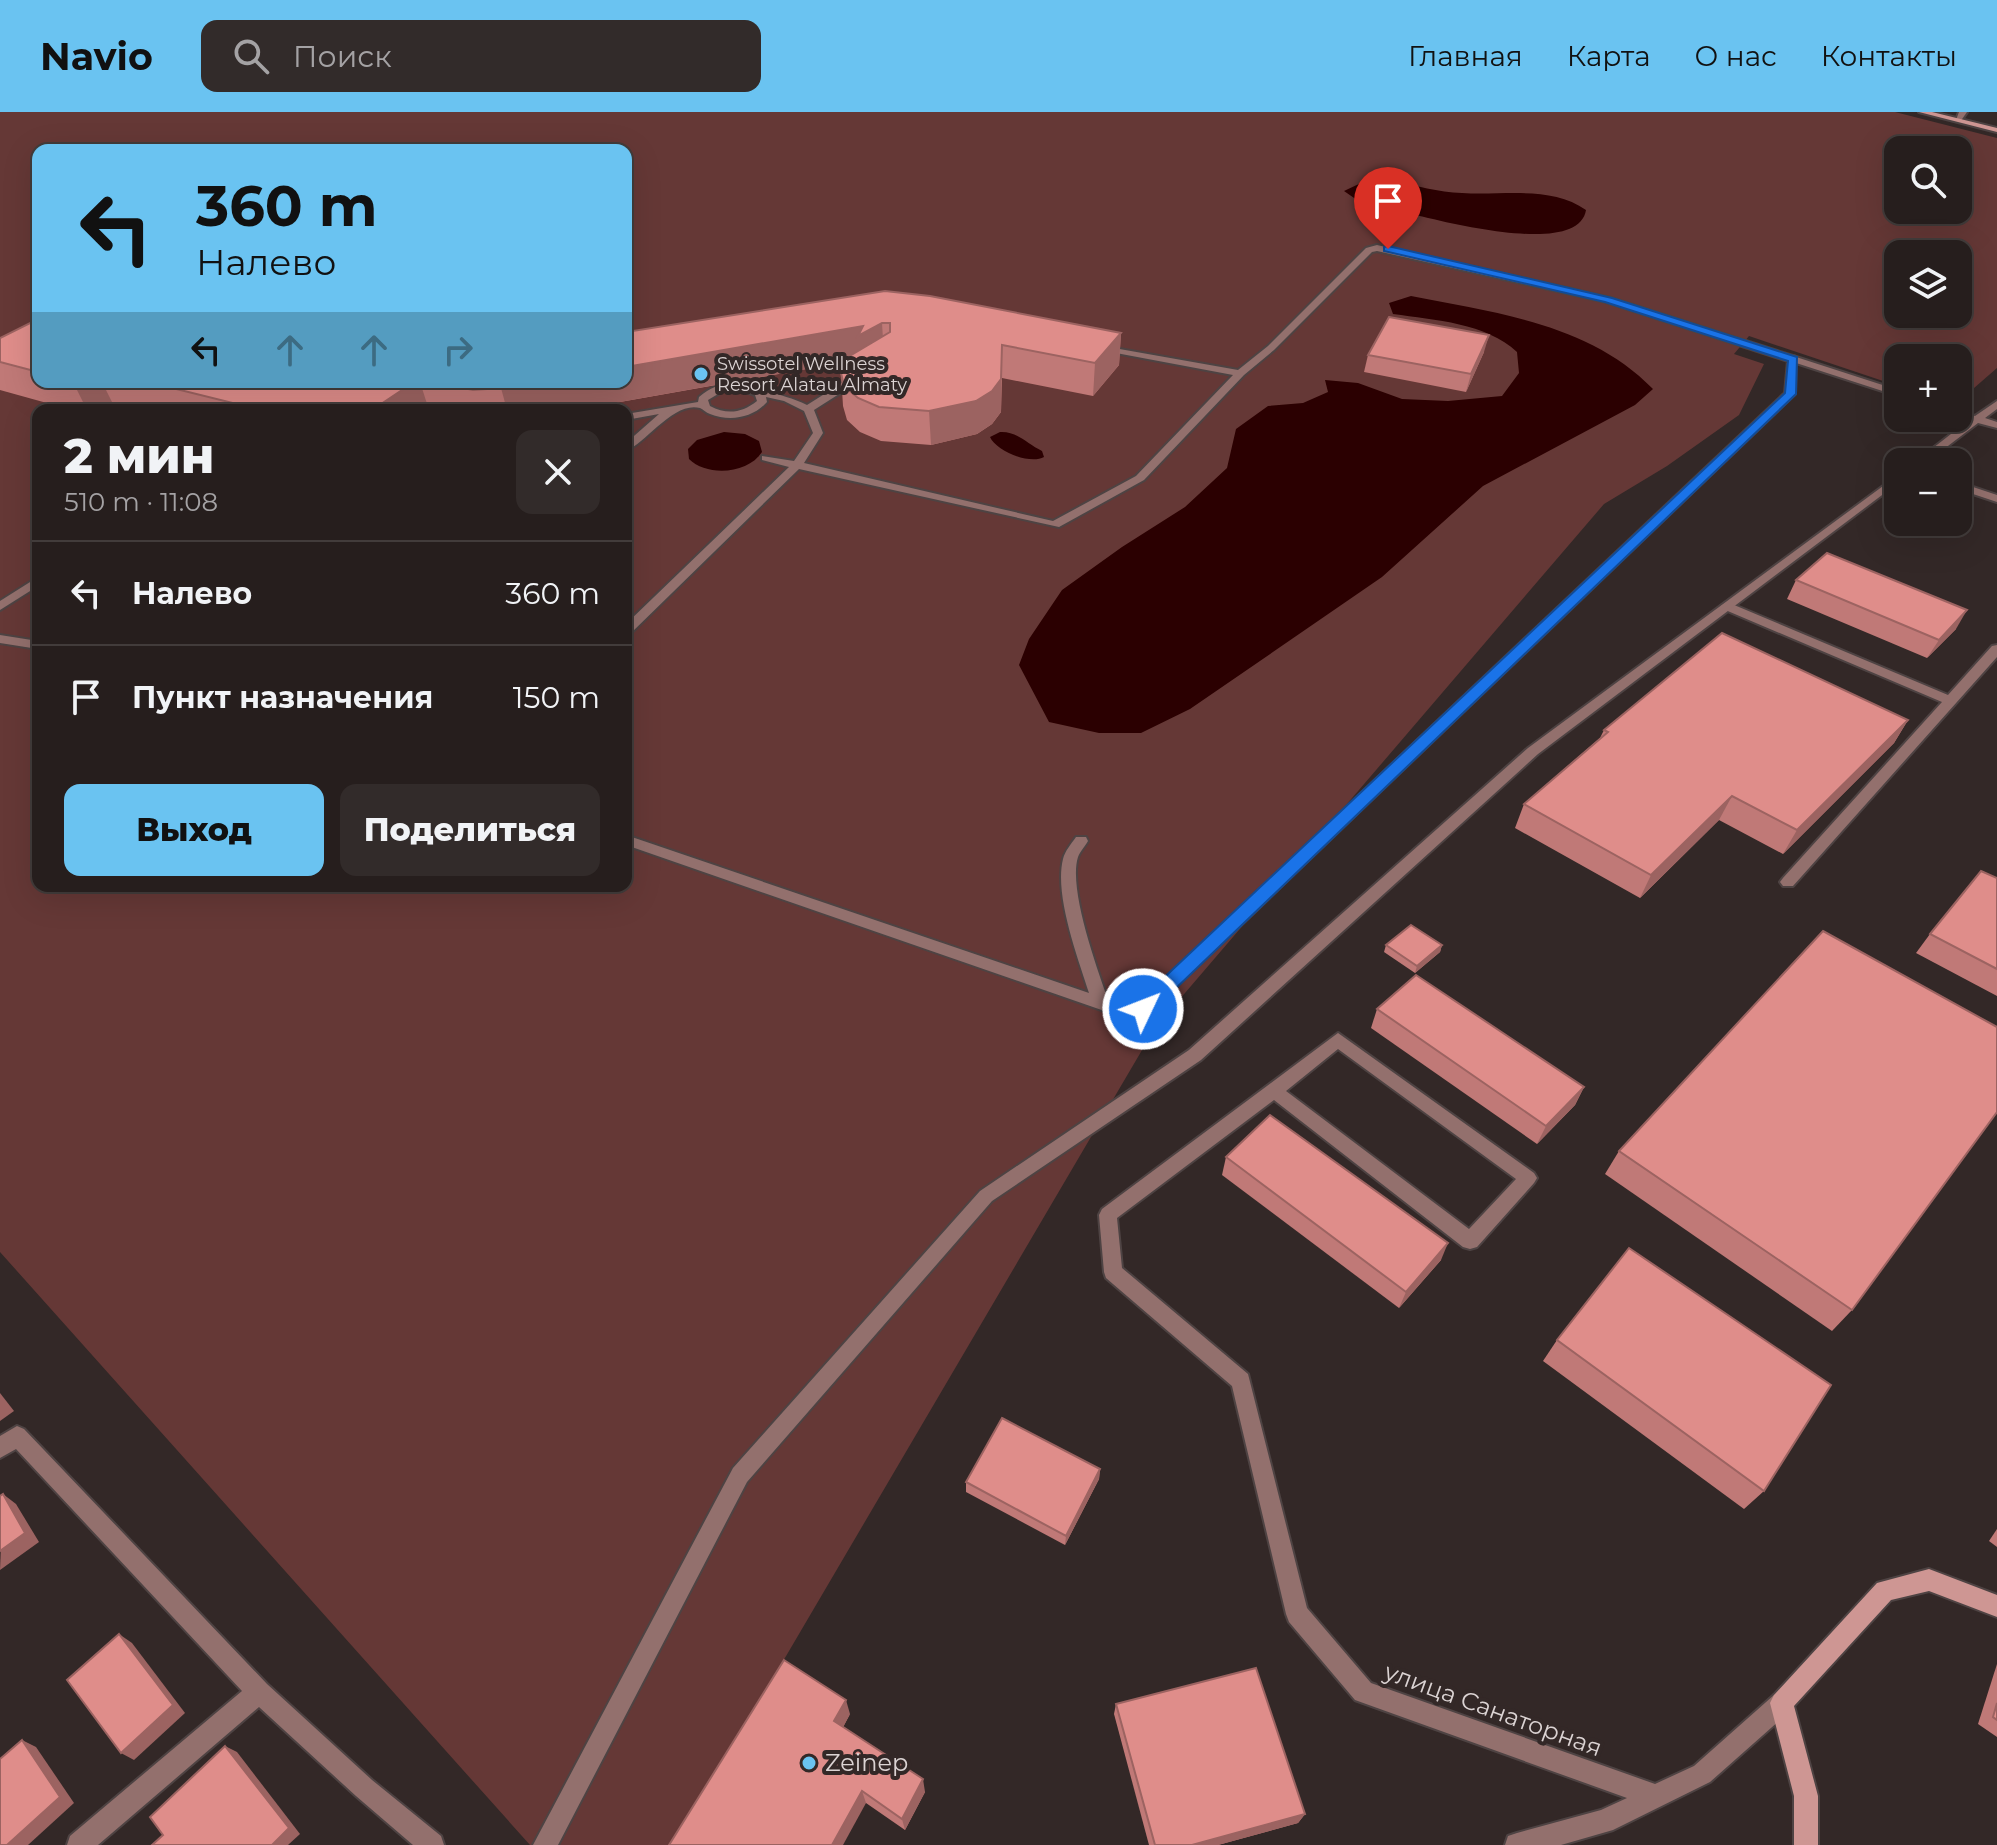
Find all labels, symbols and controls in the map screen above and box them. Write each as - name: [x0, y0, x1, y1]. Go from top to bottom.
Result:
- search box: [201, 20, 761, 92]
- text: Navio: [40, 33, 153, 80]
- icon: search: [229, 34, 273, 78]
- text: Поиск: [293, 38, 392, 75]
- text: Главная: [1408, 39, 1523, 73]
- text: Карта: [1567, 39, 1651, 73]
- text: О нас: [1695, 39, 1777, 73]
- text: Контакты: [1821, 39, 1957, 73]
- map controls: [1884, 136, 1972, 536]
- button: search: [1884, 136, 1972, 224]
- pin: [1354, 167, 1422, 249]
- text: 360 m: [196, 172, 377, 240]
- icon: left: [64, 176, 168, 280]
- icon: arrive: [1366, 179, 1410, 223]
- text: Налево: [196, 240, 336, 284]
- button: layers: [1884, 240, 1972, 328]
- icon: left: [184, 328, 228, 372]
- icon: ahead: [268, 328, 312, 372]
- icon: ahead: [352, 328, 396, 372]
- icon: right: [436, 328, 480, 372]
- button: +: [1884, 344, 1972, 432]
- place label: Swissotel Wellness Resort Alatau Almaty: [717, 353, 907, 396]
- marker: Swissotel Wellness Resort Alatau Almaty: [692, 365, 710, 383]
- text: 2 мин: [64, 427, 215, 485]
- button: close: [516, 430, 600, 514]
- button: −: [1884, 448, 1972, 536]
- text: 510 m · 11:08: [64, 486, 218, 518]
- icon: left: [64, 571, 108, 615]
- text: Налево: [132, 575, 252, 612]
- text: 360 m: [505, 575, 600, 612]
- icon: arrive: [64, 675, 108, 719]
- text: Пункт назначения: [132, 679, 433, 716]
- text: 150 m: [513, 679, 600, 716]
- button: Выход: [64, 784, 324, 876]
- button: Поделиться: [340, 784, 600, 876]
- position arrow: [1101, 967, 1185, 1051]
- street label: улица Санаторная: [1379, 1656, 1606, 1762]
- place label: Zeinep: [825, 1748, 908, 1777]
- marker: Zeinep: [800, 1754, 818, 1772]

